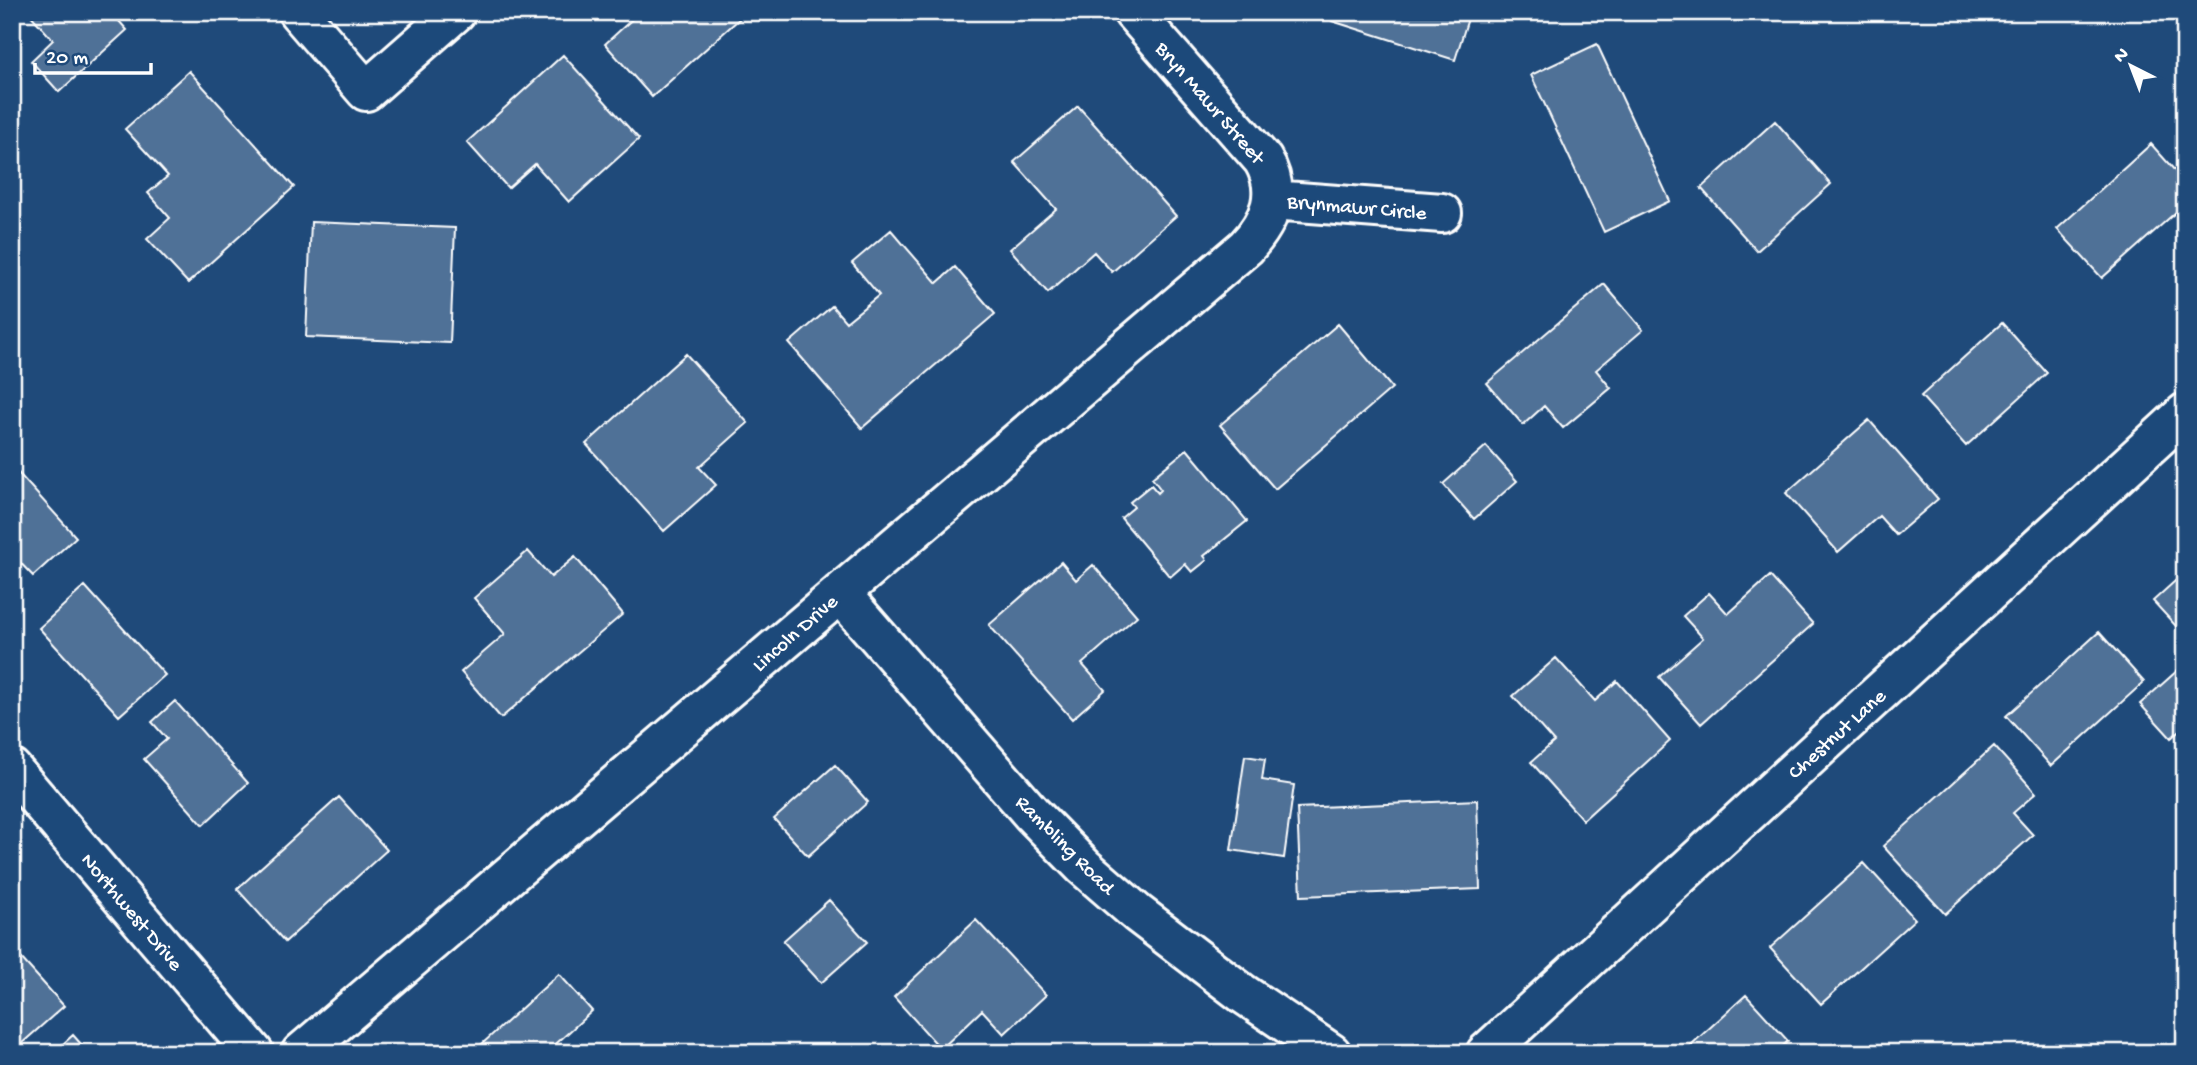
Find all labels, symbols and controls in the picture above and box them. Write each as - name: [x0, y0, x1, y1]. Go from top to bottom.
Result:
- scale bar: [35, 32, 150, 76]
- north arrow: [2096, 32, 2166, 102]
- street label: Bryn Mawr Street: [1148, 37, 1270, 173]
- text: N: [2110, 43, 2134, 69]
- text: 20 m: [46, 47, 88, 72]
- street label: Brynmawr Circle: [1285, 191, 1429, 228]
- street label: Lincoln Drive: [748, 590, 845, 679]
- street label: Chestnut Lane: [1784, 684, 1893, 786]
- street label: Rambling Road: [1009, 791, 1120, 903]
- street label: Northwest Drive: [74, 849, 188, 978]

